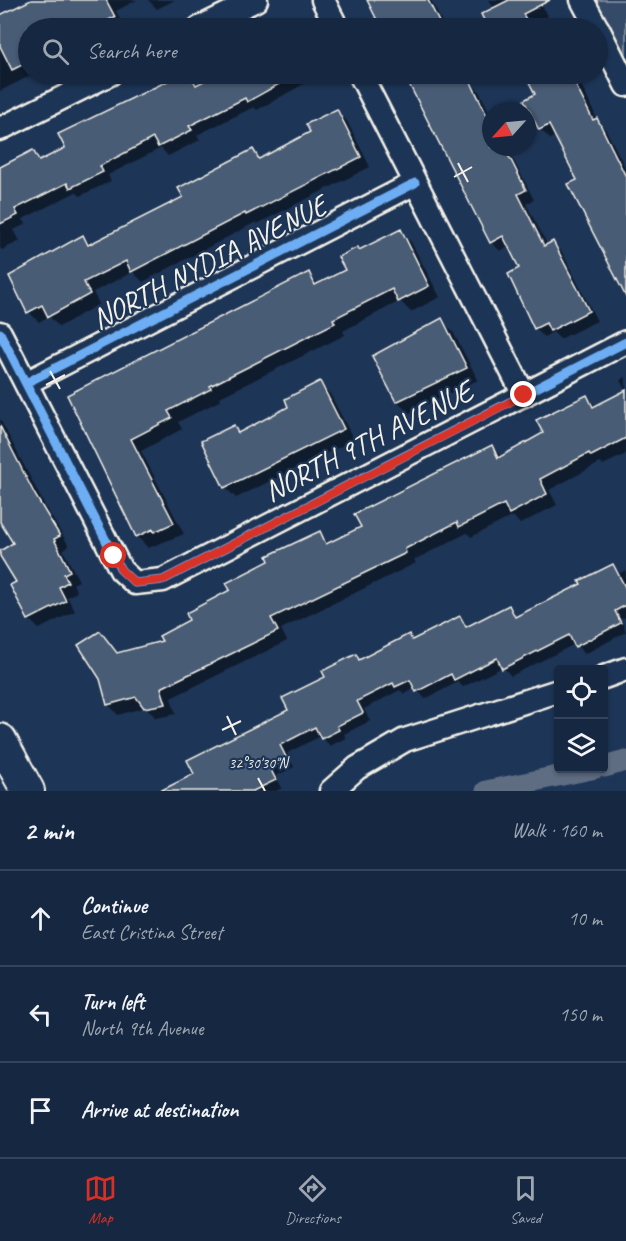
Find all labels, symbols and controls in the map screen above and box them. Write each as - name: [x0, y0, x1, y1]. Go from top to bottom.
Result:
- search box: [18, 18, 608, 84]
- icon: search: [39, 35, 72, 68]
- text: Search here: [87, 37, 177, 65]
- north arrow: [482, 102, 536, 156]
- street label: NORTH NYDIA AVENUE: [85, 185, 336, 338]
- street label: NORTH 9TH AVENUE: [257, 370, 483, 510]
- route end: [510, 381, 536, 407]
- route start: [100, 542, 126, 568]
- map controls: [554, 665, 608, 773]
- button: locate: [554, 665, 608, 719]
- button: layers: [554, 719, 608, 773]
- text: 32°30'30"N: [228, 754, 291, 773]
- text: 2 min: [24, 814, 74, 847]
- text: Walk · 160 m: [512, 818, 602, 843]
- text: Continue: [81, 892, 147, 920]
- icon: ahead: [24, 902, 57, 935]
- text: 10 m: [568, 906, 602, 931]
- text: East Cristina Street: [81, 920, 222, 945]
- text: Turn left: [81, 988, 145, 1016]
- icon: left: [24, 998, 57, 1031]
- text: 150 m: [559, 1002, 602, 1027]
- text: North 9th Avenue: [81, 1016, 203, 1041]
- icon: arrive: [24, 1094, 57, 1127]
- text: Arrive at destination: [81, 1096, 238, 1124]
- tab: Map: [84, 1172, 117, 1228]
- tab: Directions: [285, 1172, 341, 1228]
- tab: Saved: [509, 1172, 542, 1228]

